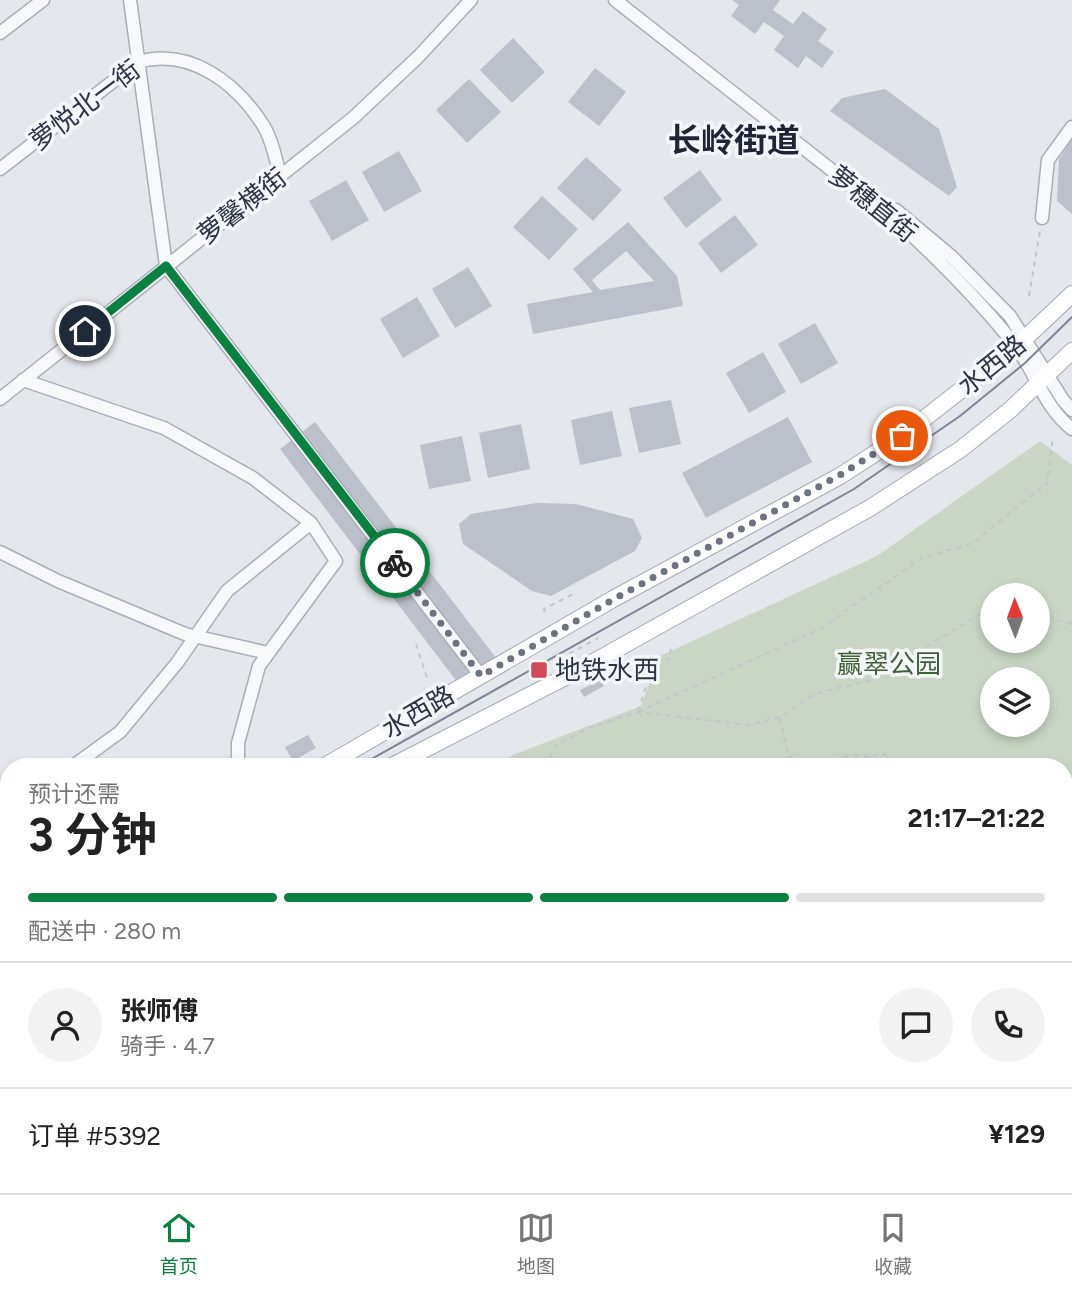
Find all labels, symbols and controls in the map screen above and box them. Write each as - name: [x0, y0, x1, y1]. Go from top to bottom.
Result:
- street label: 萝悦北一街: [23, 53, 147, 157]
- district label: 长岭街道: [668, 121, 800, 160]
- street label: 萝穗直街: [823, 159, 923, 249]
- street label: 萝馨横街: [191, 161, 293, 251]
- pin: [55, 301, 115, 361]
- icon: home: [66, 312, 104, 350]
- street label: 水西路: [952, 328, 1032, 402]
- pin: [872, 406, 932, 466]
- icon: bag: [883, 417, 921, 455]
- courier: [360, 528, 430, 598]
- icon: bike: [376, 544, 414, 582]
- north arrow: [980, 583, 1050, 653]
- map controls: [980, 583, 1050, 737]
- park label: 赢翠公园: [837, 648, 941, 680]
- place label: 地铁水西: [555, 654, 659, 686]
- marker: 地铁水西: [529, 660, 549, 680]
- button: layers: [980, 667, 1050, 737]
- street label: 水西路: [376, 679, 460, 745]
- text: 预计还需: [28, 780, 120, 808]
- text: 21:17–21:22: [907, 802, 1045, 834]
- text: 3 分钟: [28, 807, 157, 863]
- text: 配送中 · 280 m: [28, 917, 181, 945]
- button: person: [28, 988, 102, 1062]
- button: chat: [879, 988, 953, 1062]
- button: phone: [971, 988, 1045, 1062]
- text: 张师傅: [120, 995, 198, 1027]
- text: 骑手 · 4.7: [120, 1032, 215, 1060]
- text: ¥129: [988, 1118, 1045, 1150]
- text: 订单 #5392: [28, 1120, 161, 1152]
- tab: 首页: [160, 1209, 198, 1278]
- tab: 地图: [517, 1209, 555, 1278]
- tab: 收藏: [874, 1209, 912, 1278]

